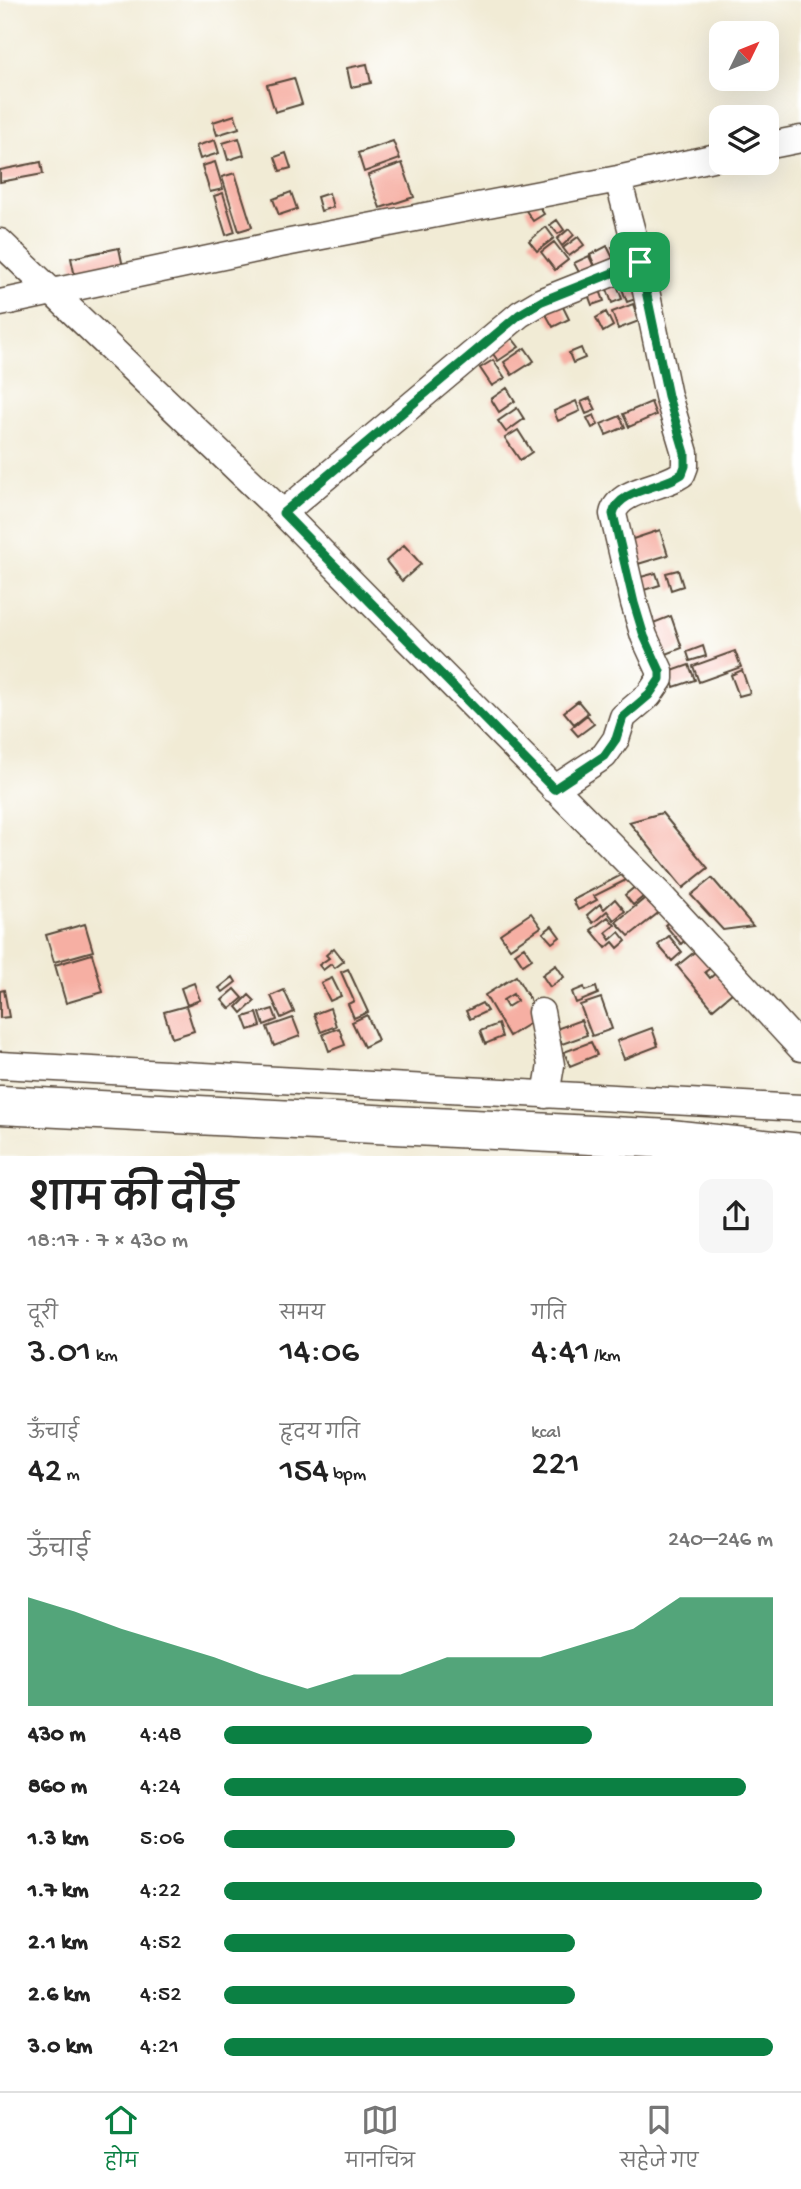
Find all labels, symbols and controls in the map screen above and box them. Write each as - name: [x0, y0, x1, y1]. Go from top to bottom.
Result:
- north arrow: [709, 21, 779, 91]
- map controls: [709, 21, 779, 175]
- button: layers: [709, 105, 779, 175]
- pin: [610, 232, 670, 292]
- icon: arrive: [621, 243, 659, 281]
- button: share: [699, 1179, 773, 1253]
- text: शाम की दौड़: [28, 1180, 238, 1224]
- text: 18:17 · 7 × 430 m: [28, 1228, 188, 1255]
- text: दूरी: [28, 1304, 58, 1327]
- text: समय: [280, 1304, 325, 1327]
- text: गति: [531, 1304, 566, 1327]
- text: 3.01: [28, 1333, 91, 1374]
- text: 14:06: [280, 1333, 359, 1374]
- text: 4:41: [531, 1333, 590, 1374]
- text: km: [91, 1345, 118, 1368]
- text: /km: [590, 1345, 621, 1368]
- text: kcal: [531, 1422, 561, 1445]
- text: ऊँचाई: [28, 1423, 79, 1446]
- text: हृदय गति: [280, 1423, 360, 1446]
- text: 221: [531, 1445, 580, 1486]
- text: 42: [28, 1452, 62, 1493]
- text: 154: [280, 1452, 329, 1493]
- text: m: [62, 1464, 80, 1487]
- text: bpm: [329, 1464, 366, 1487]
- text: 240–246 m: [668, 1527, 773, 1554]
- text: ऊँचाई: [28, 1538, 90, 1565]
- text: 430 m: [28, 1722, 86, 1749]
- text: 4:48: [140, 1722, 182, 1749]
- text: 860 m: [28, 1774, 87, 1801]
- text: 4:24: [140, 1774, 180, 1801]
- text: 1.3 km: [28, 1826, 88, 1853]
- text: 5:06: [140, 1826, 184, 1853]
- text: 1.7 km: [28, 1878, 89, 1905]
- text: 4:22: [140, 1878, 181, 1905]
- text: 2.1 km: [28, 1930, 88, 1957]
- text: 4:52: [140, 1930, 181, 1957]
- text: 2.6 km: [28, 1982, 90, 2009]
- text: 4:52: [140, 1982, 181, 2009]
- text: 3.0 km: [28, 2034, 92, 2061]
- text: 4:21: [140, 2034, 179, 2061]
- tab: होम: [102, 2101, 140, 2181]
- tab: मानचित्र: [345, 2101, 415, 2181]
- tab: सहेजे गए: [620, 2101, 699, 2181]

